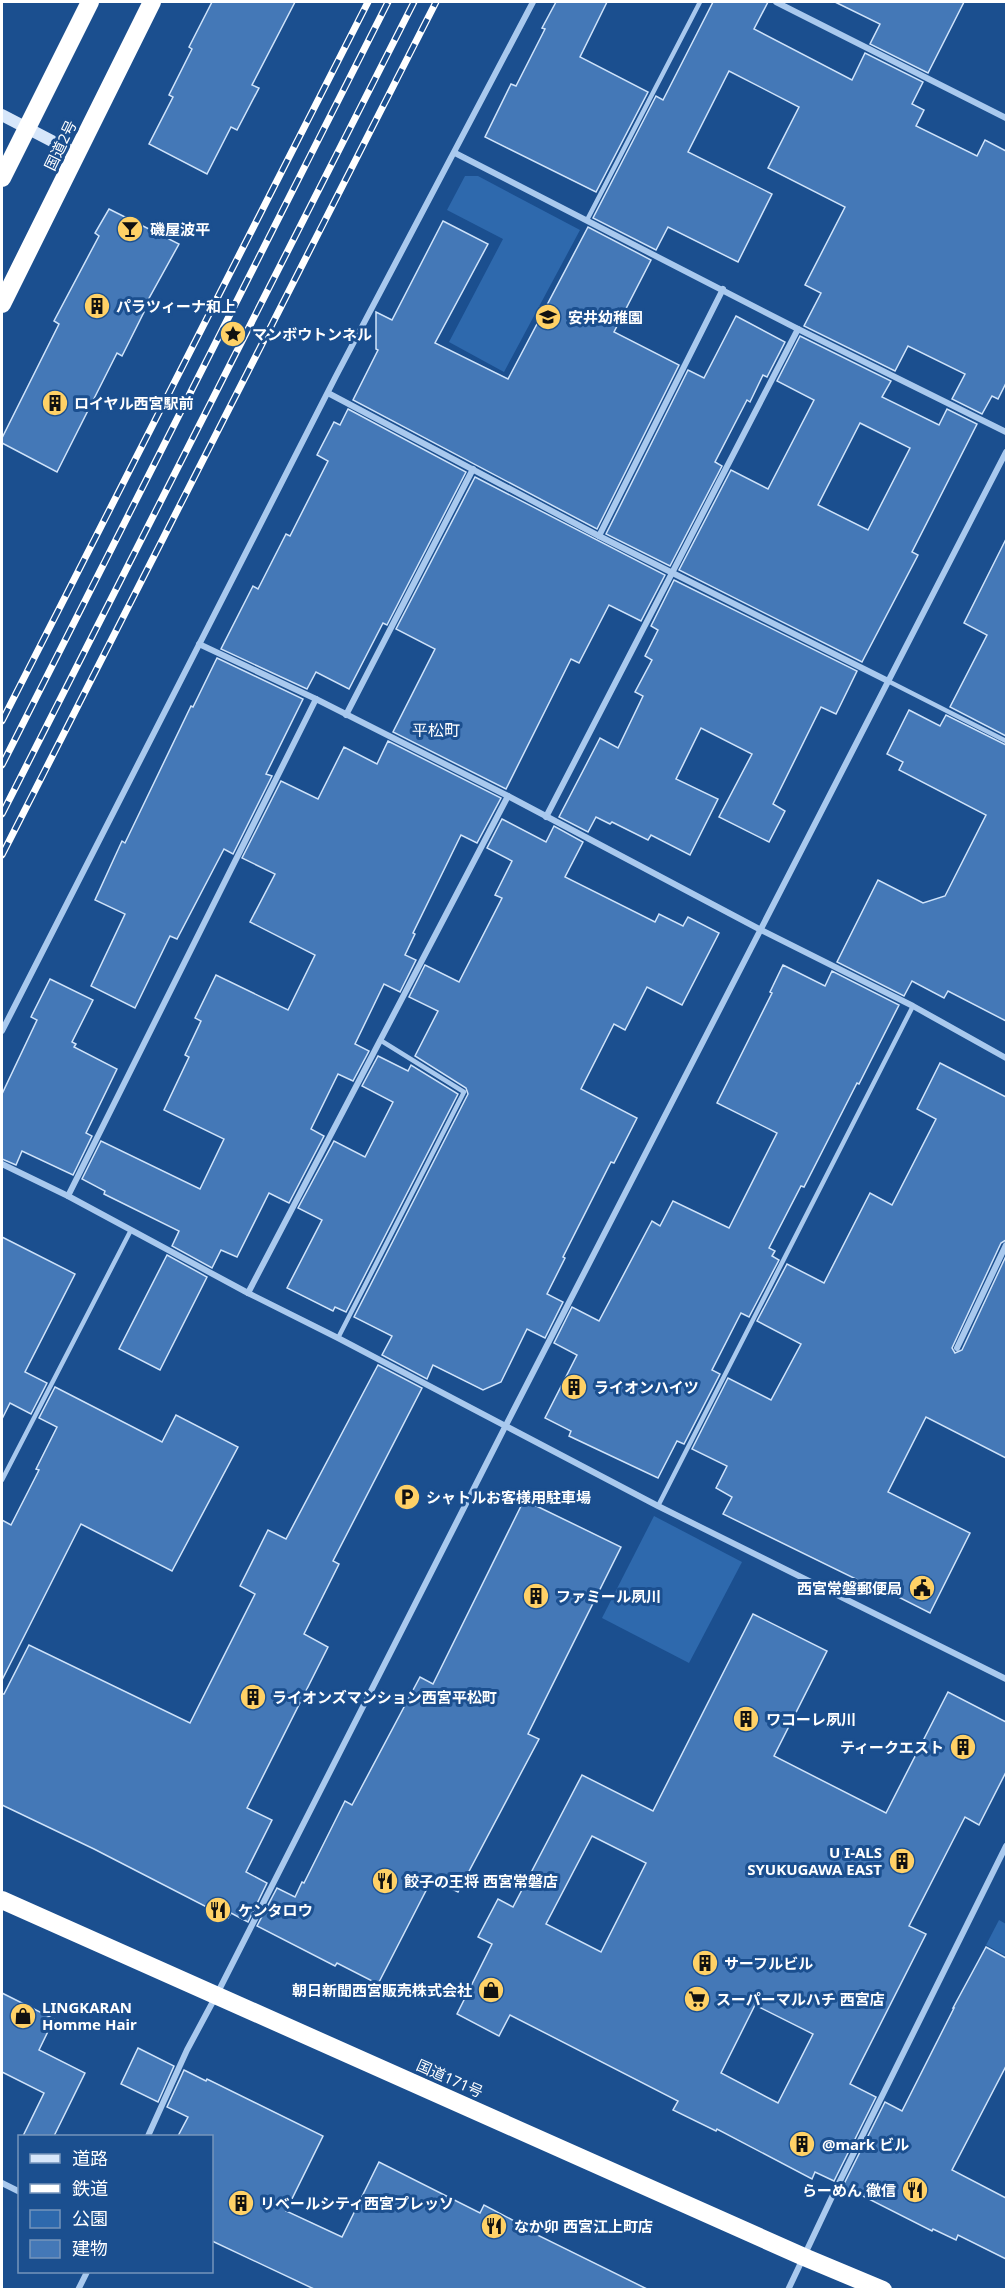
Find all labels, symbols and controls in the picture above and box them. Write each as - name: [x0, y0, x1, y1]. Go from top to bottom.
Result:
- street label: 国道2号: [39, 117, 81, 173]
- bar icon: 磯屋波平: [115, 214, 145, 244]
- place label: 磯屋波平: [150, 219, 210, 239]
- building icon: パラツィーナ和上: [82, 291, 112, 321]
- place label: パラツィーナ和上: [116, 296, 236, 316]
- school or university icon: 安井幼稚園: [533, 302, 563, 332]
- place label: 安井幼稚園: [568, 307, 643, 327]
- place icon: マンボウトンネル: [218, 319, 248, 349]
- place label: マンボウトンネル: [252, 324, 372, 344]
- building icon: ロイヤル西宮駅前: [40, 388, 70, 418]
- place label: ロイヤル西宮駅前: [74, 393, 194, 413]
- district label: 平松町: [412, 719, 460, 741]
- building icon: ライオンハイツ: [559, 1372, 589, 1402]
- place label: ライオンハイツ: [594, 1377, 699, 1397]
- parking icon: シャトルお客様用駐車場: [392, 1482, 422, 1512]
- place label: シャトルお客様用駐車場: [426, 1487, 591, 1507]
- public building icon: 西宮常磐郵便局: [907, 1573, 937, 1603]
- place label: 西宮常磐郵便局: [797, 1578, 902, 1598]
- building icon: ファミール夙川: [521, 1581, 551, 1611]
- place label: ファミール夙川: [556, 1586, 661, 1606]
- building icon: ライオンズマンション西宮平松町: [238, 1682, 268, 1712]
- place label: ライオンズマンション西宮平松町: [272, 1687, 497, 1707]
- building icon: ワコーレ夙川: [731, 1704, 761, 1734]
- place label: ワコーレ夙川: [766, 1709, 856, 1729]
- building icon: ティークエスト: [948, 1732, 978, 1762]
- place label: ティークエスト: [840, 1737, 944, 1757]
- place label: U I-ALS SYUKUGAWA EAST: [747, 1842, 882, 1879]
- building icon: U I-ALS SYUKUGAWA EAST: [887, 1846, 917, 1876]
- restaurant icon: 餃子の王将 西宮常磐店: [370, 1866, 400, 1896]
- place label: 餃子の王将 西宮常磐店: [404, 1871, 558, 1891]
- restaurant icon: ケンタロウ: [203, 1895, 233, 1925]
- place label: ケンタロウ: [238, 1900, 313, 1920]
- building icon: サーフルビル: [690, 1948, 720, 1978]
- place label: サーフルビル: [724, 1953, 813, 1973]
- shop icon: 朝日新聞西宮販売株式会社: [476, 1975, 506, 2005]
- place label: 朝日新聞西宮販売株式会社: [292, 1980, 472, 2000]
- supermarket icon: スーパーマルハチ 西宮店: [682, 1984, 712, 2014]
- place label: スーパーマルハチ 西宮店: [716, 1989, 885, 2009]
- place label: LINGKARAN Homme Hair: [42, 1997, 137, 2034]
- shop icon: LINGKARAN Homme Hair: [8, 2001, 38, 2031]
- street label: 国道171号: [414, 2054, 486, 2102]
- building icon: @mark ビル: [787, 2129, 817, 2159]
- place label: @mark ビル: [822, 2134, 909, 2154]
- legend: [18, 2135, 213, 2273]
- text: 道路: [72, 2146, 108, 2170]
- restaurant icon: らーめん 徹信: [900, 2175, 930, 2205]
- text: 鉄道: [72, 2176, 108, 2200]
- place label: らーめん 徹信: [802, 2180, 896, 2200]
- building icon: リベールシティ西宮プレッソ: [226, 2188, 256, 2218]
- place label: リベールシティ西宮プレッソ: [260, 2193, 454, 2213]
- text: 公園: [72, 2206, 108, 2230]
- restaurant icon: なか卯 西宮江上町店: [479, 2211, 509, 2241]
- place label: なか卯 西宮江上町店: [514, 2216, 653, 2236]
- text: 建物: [72, 2236, 108, 2260]

